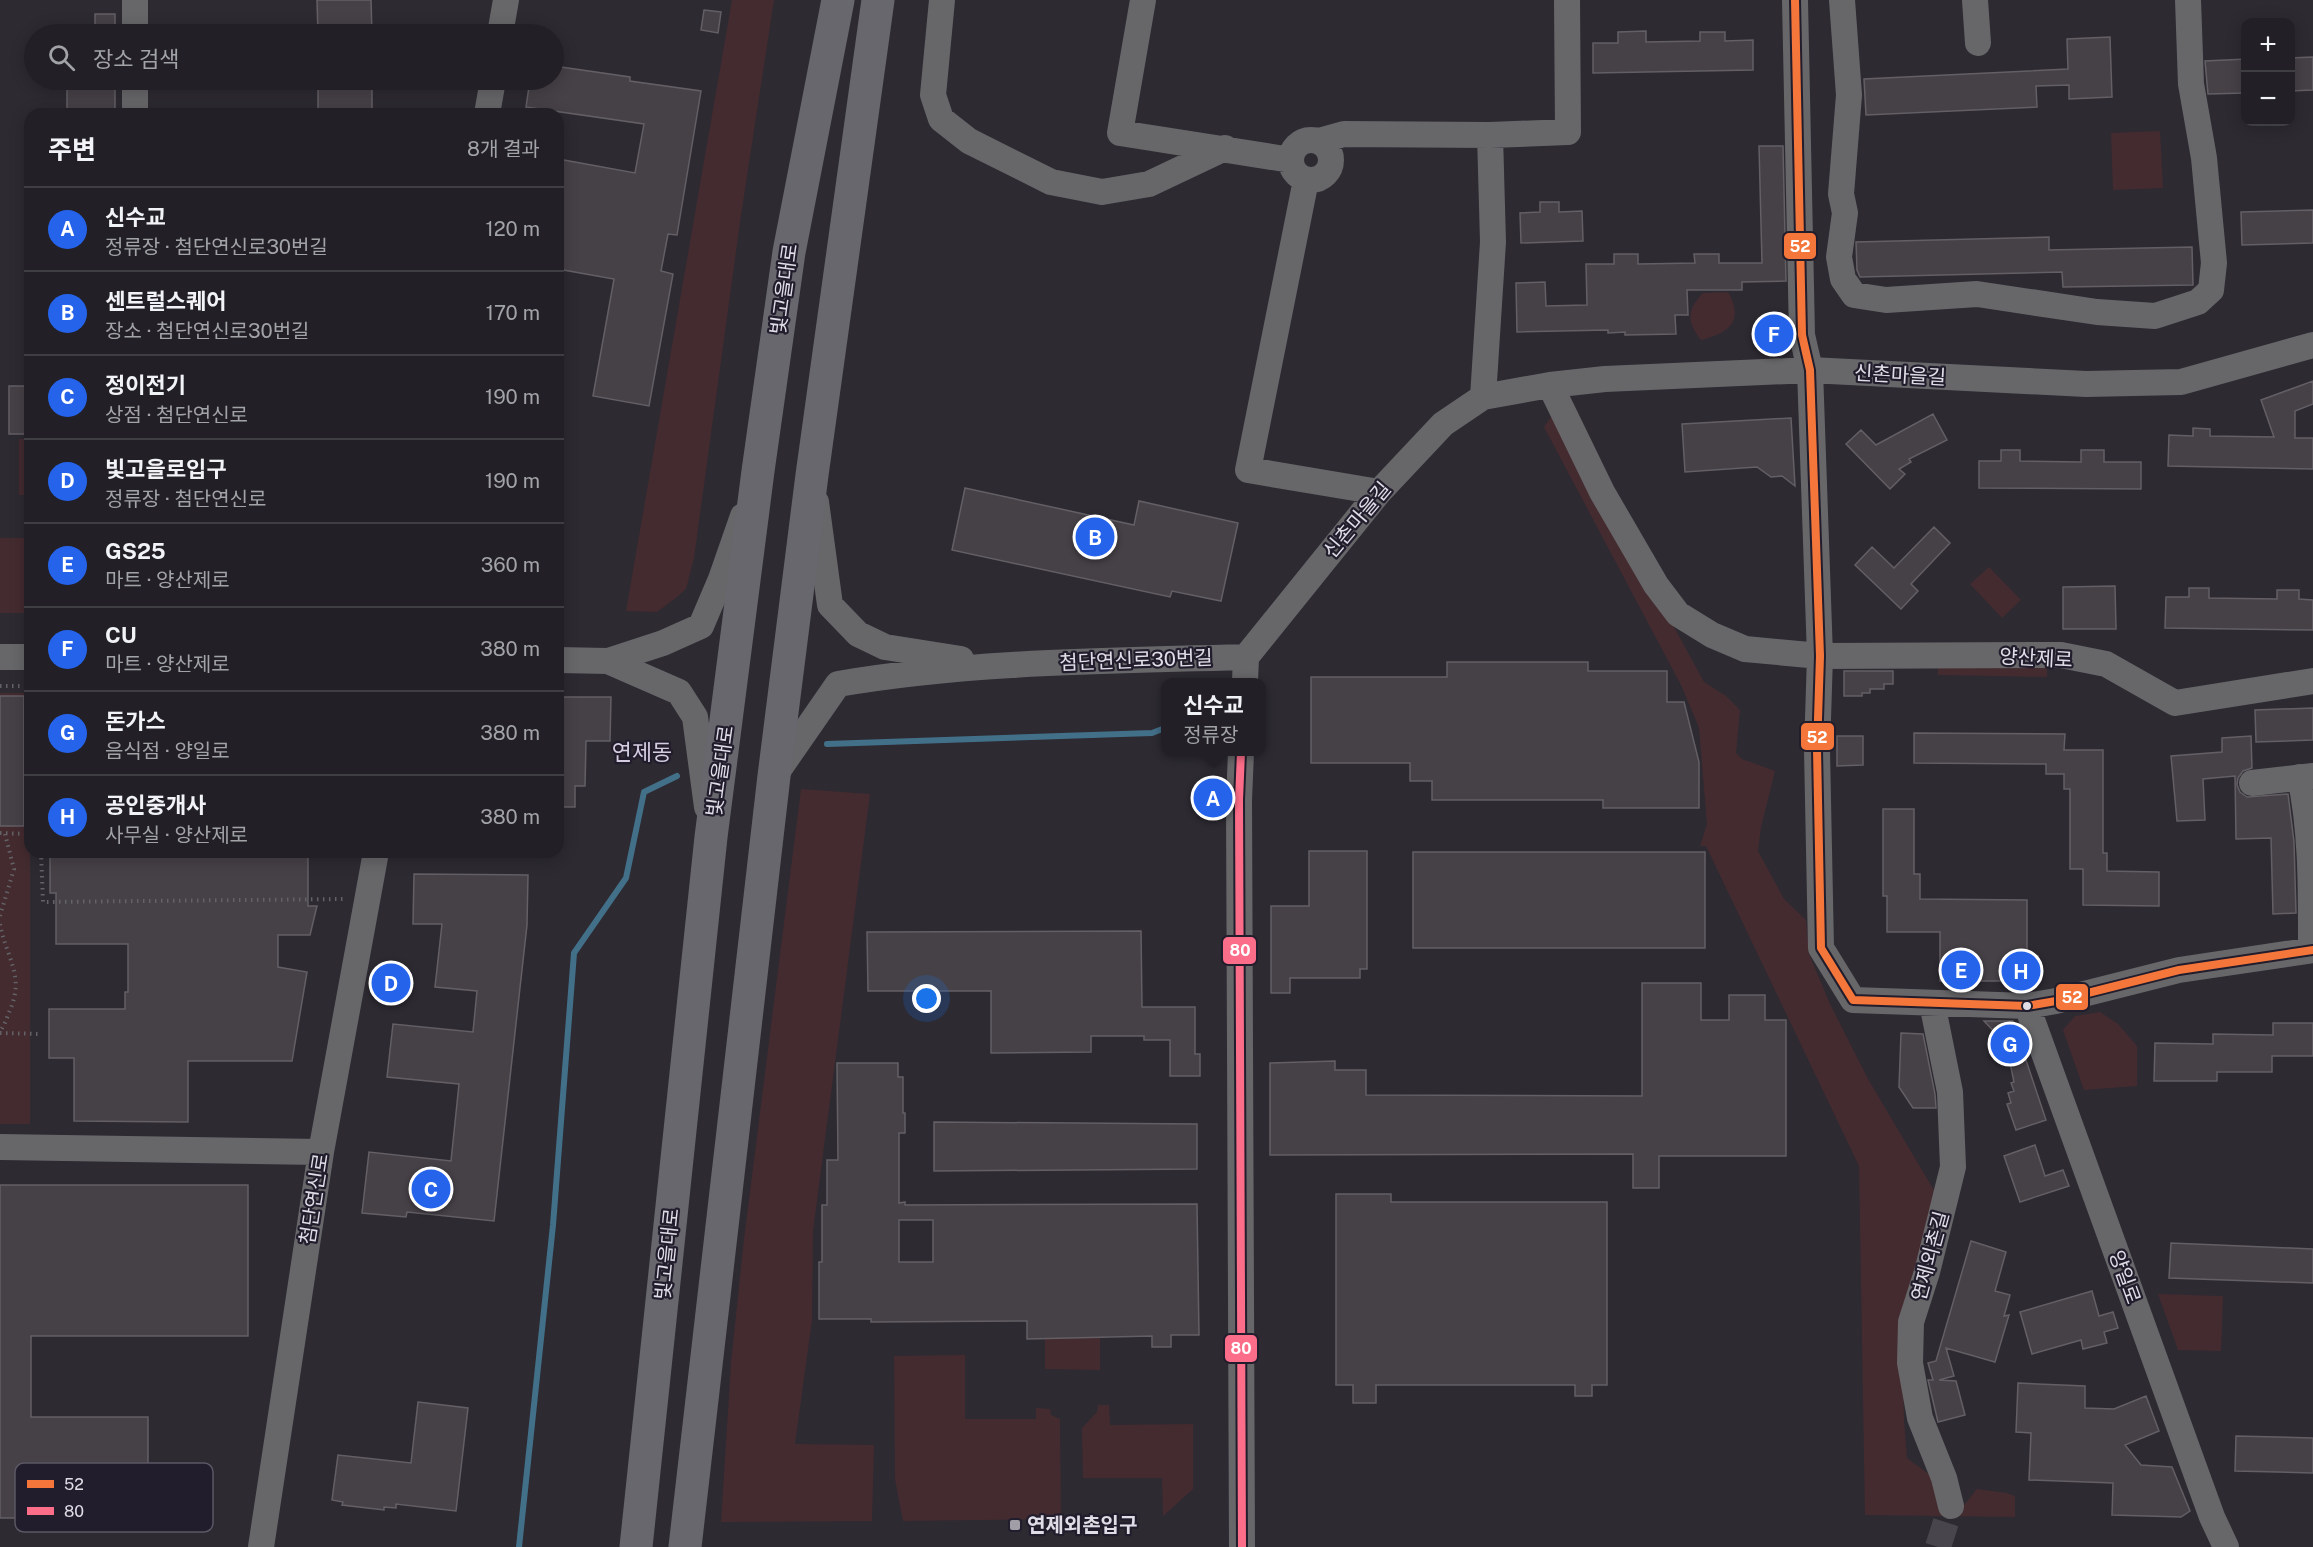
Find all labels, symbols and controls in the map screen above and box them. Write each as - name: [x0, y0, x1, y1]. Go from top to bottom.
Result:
- map controls: [2241, 18, 2295, 126]
- button: +: [2241, 18, 2295, 72]
- search box: [24, 24, 564, 90]
- icon: search: [45, 41, 78, 74]
- text: 장소 검색: [93, 46, 179, 72]
- button: −: [2241, 72, 2295, 126]
- text: 주변: [48, 134, 96, 165]
- text: 8개 결과: [467, 137, 540, 161]
- text: 신수교: [105, 204, 166, 230]
- text: A: [60, 217, 75, 241]
- text: 120 m: [486, 217, 540, 241]
- line badge: 52: [1783, 232, 1817, 260]
- text: 정류장 · 첨단연신로30번길: [105, 235, 328, 259]
- text: 52: [1790, 237, 1810, 256]
- street label: 빛고을대로: [766, 242, 802, 336]
- text: 센트럴스퀘어: [105, 288, 226, 314]
- text: B: [61, 301, 74, 325]
- text: 170 m: [486, 301, 540, 325]
- pin: F: [1754, 312, 1794, 356]
- text: 장소 · 첨단연신로30번길: [105, 319, 310, 343]
- street label: 신촌마을길: [1853, 361, 1947, 389]
- text: 정이전기: [105, 372, 186, 398]
- text: C: [60, 385, 75, 409]
- text: 190 m: [485, 385, 540, 409]
- text: 상점 · 첨단연신로: [105, 403, 248, 427]
- text: 빛고을로입구: [105, 456, 226, 482]
- text: D: [60, 469, 75, 493]
- text: 190 m: [485, 469, 540, 493]
- street label: 신촌마을길: [1318, 477, 1396, 563]
- text: 정류장 · 첨단연신로: [105, 487, 266, 511]
- pin: B: [1076, 514, 1114, 560]
- text: GS25: [105, 538, 166, 564]
- text: E: [61, 553, 74, 577]
- text: 360 m: [481, 553, 540, 577]
- text: 마트 · 양산제로: [105, 568, 230, 592]
- text: CU: [105, 622, 137, 648]
- text: F: [61, 637, 74, 661]
- text: 380 m: [480, 637, 540, 661]
- street label: 양산제로: [1999, 644, 2073, 672]
- street label: 첨단연신로30번길: [1059, 645, 1213, 675]
- text: 마트 · 양산제로: [105, 652, 230, 676]
- popup: [1161, 678, 1266, 756]
- text: 신수교: [1183, 692, 1244, 718]
- text: 돈가스: [105, 708, 166, 734]
- text: G: [60, 721, 75, 745]
- text: 380 m: [480, 721, 540, 745]
- line badge: 52: [1800, 722, 1835, 751]
- text: 정류장: [1183, 723, 1238, 747]
- street label: 빛고을대로: [702, 724, 738, 818]
- text: 52: [1807, 728, 1827, 747]
- text: 음식점 · 양일로: [105, 739, 230, 763]
- district label: 연제동: [612, 739, 672, 765]
- pin: A: [1194, 776, 1232, 820]
- text: 공인중개사: [105, 792, 206, 818]
- text: H: [60, 805, 75, 829]
- text: 380 m: [480, 805, 540, 829]
- text: 사무실 · 양산제로: [105, 823, 248, 847]
- line badge: 80: [1222, 936, 1257, 965]
- text: 80: [1230, 941, 1251, 960]
- pin: E: [1942, 948, 1980, 992]
- pin: H: [2002, 948, 2040, 994]
- pin: D: [372, 960, 410, 1006]
- line badge: 52: [2055, 983, 2089, 1011]
- your location: [912, 984, 941, 1013]
- text: 52: [2062, 988, 2082, 1007]
- unlabelled marker: [2021, 1000, 2033, 1012]
- pin: G: [1990, 1022, 2030, 1066]
- street label: 첨단연신로: [295, 1152, 333, 1246]
- pin: C: [412, 1166, 450, 1212]
- street label: 빛고을대로: [650, 1207, 684, 1301]
- street label: 연제외촌길: [1907, 1208, 1953, 1304]
- street label: 양일로: [2104, 1247, 2146, 1307]
- line badge: 80: [1224, 1334, 1258, 1363]
- text: 80: [1231, 1339, 1252, 1358]
- legend: [15, 1463, 213, 1532]
- text: 52: [64, 1475, 84, 1494]
- text: 80: [64, 1502, 84, 1521]
- place label: 연제외촌입구: [1027, 1513, 1137, 1537]
- marker: 연제외촌입구: [1008, 1518, 1022, 1532]

